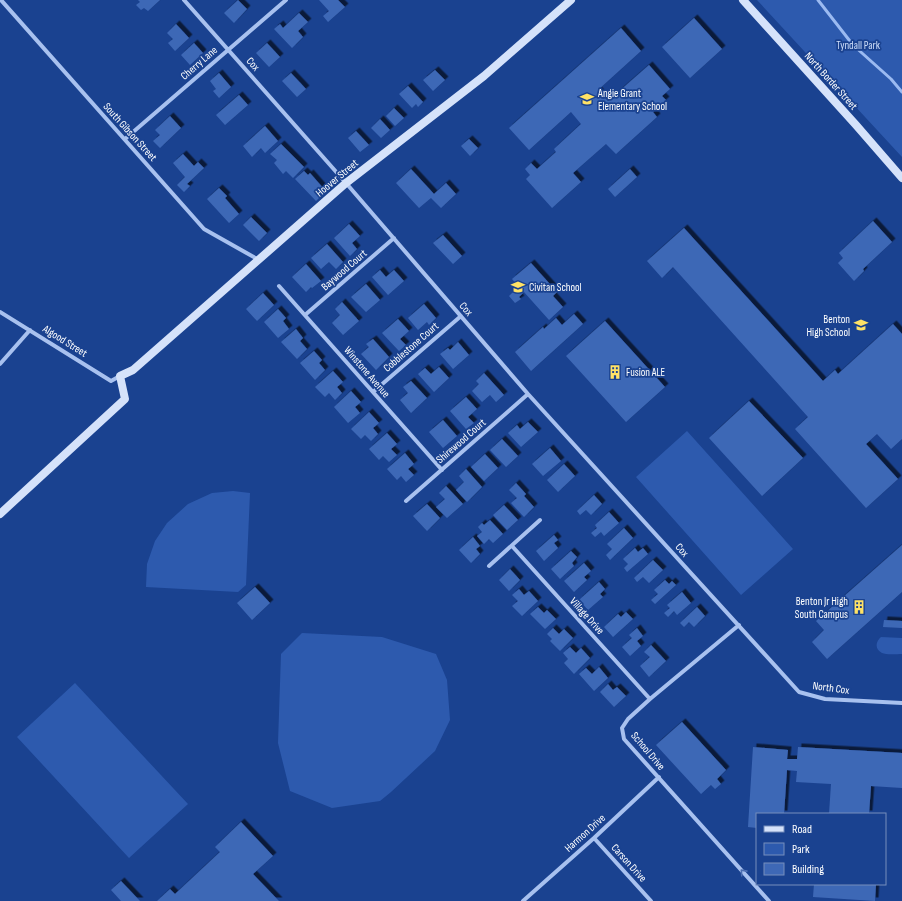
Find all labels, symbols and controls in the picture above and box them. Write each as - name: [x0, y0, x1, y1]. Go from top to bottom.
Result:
- park label: Tyndall Park: [836, 39, 881, 52]
- street label: Cherry Lane: [178, 44, 220, 82]
- street label: North Border Street: [802, 50, 861, 113]
- street label: Cox: [244, 55, 262, 73]
- place label: Angie Grant Elementary School: [597, 87, 667, 113]
- school or university icon: Angie Grant Elementary School: [579, 91, 595, 107]
- street label: South Gibson Street: [100, 100, 160, 164]
- street label: Hoover Street: [313, 156, 361, 199]
- street label: Baywood Court: [319, 246, 370, 293]
- school or university icon: Civitan School: [510, 279, 526, 295]
- place label: Civitan School: [529, 281, 582, 294]
- street label: Cox: [457, 300, 475, 318]
- place label: Benton High School: [807, 313, 850, 339]
- school or university icon: Benton High School: [853, 317, 869, 333]
- street label: Cobblestone Court: [381, 319, 442, 375]
- street label: Algood Street: [40, 322, 90, 360]
- street label: Winstone Avenue: [341, 344, 393, 400]
- building icon: Fusion ALE: [607, 364, 623, 380]
- place label: Fusion ALE: [626, 366, 665, 379]
- street label: Shirewood Court: [434, 416, 489, 466]
- street label: Cox: [673, 541, 691, 559]
- street label: Village Drive: [567, 595, 607, 637]
- place label: Benton Jr High South Campus: [795, 595, 848, 621]
- building icon: Benton Jr High South Campus: [851, 599, 867, 615]
- street label: North Cox: [812, 679, 850, 697]
- street label: School Drive: [628, 729, 668, 773]
- street label: Harmon Drive: [562, 811, 608, 855]
- legend: [756, 813, 886, 885]
- text: Road: [792, 822, 812, 837]
- street label: Carson Drive: [609, 841, 649, 885]
- text: Park: [792, 842, 810, 857]
- text: Building: [792, 862, 824, 877]
- one-way arrow: [740, 869, 747, 877]

